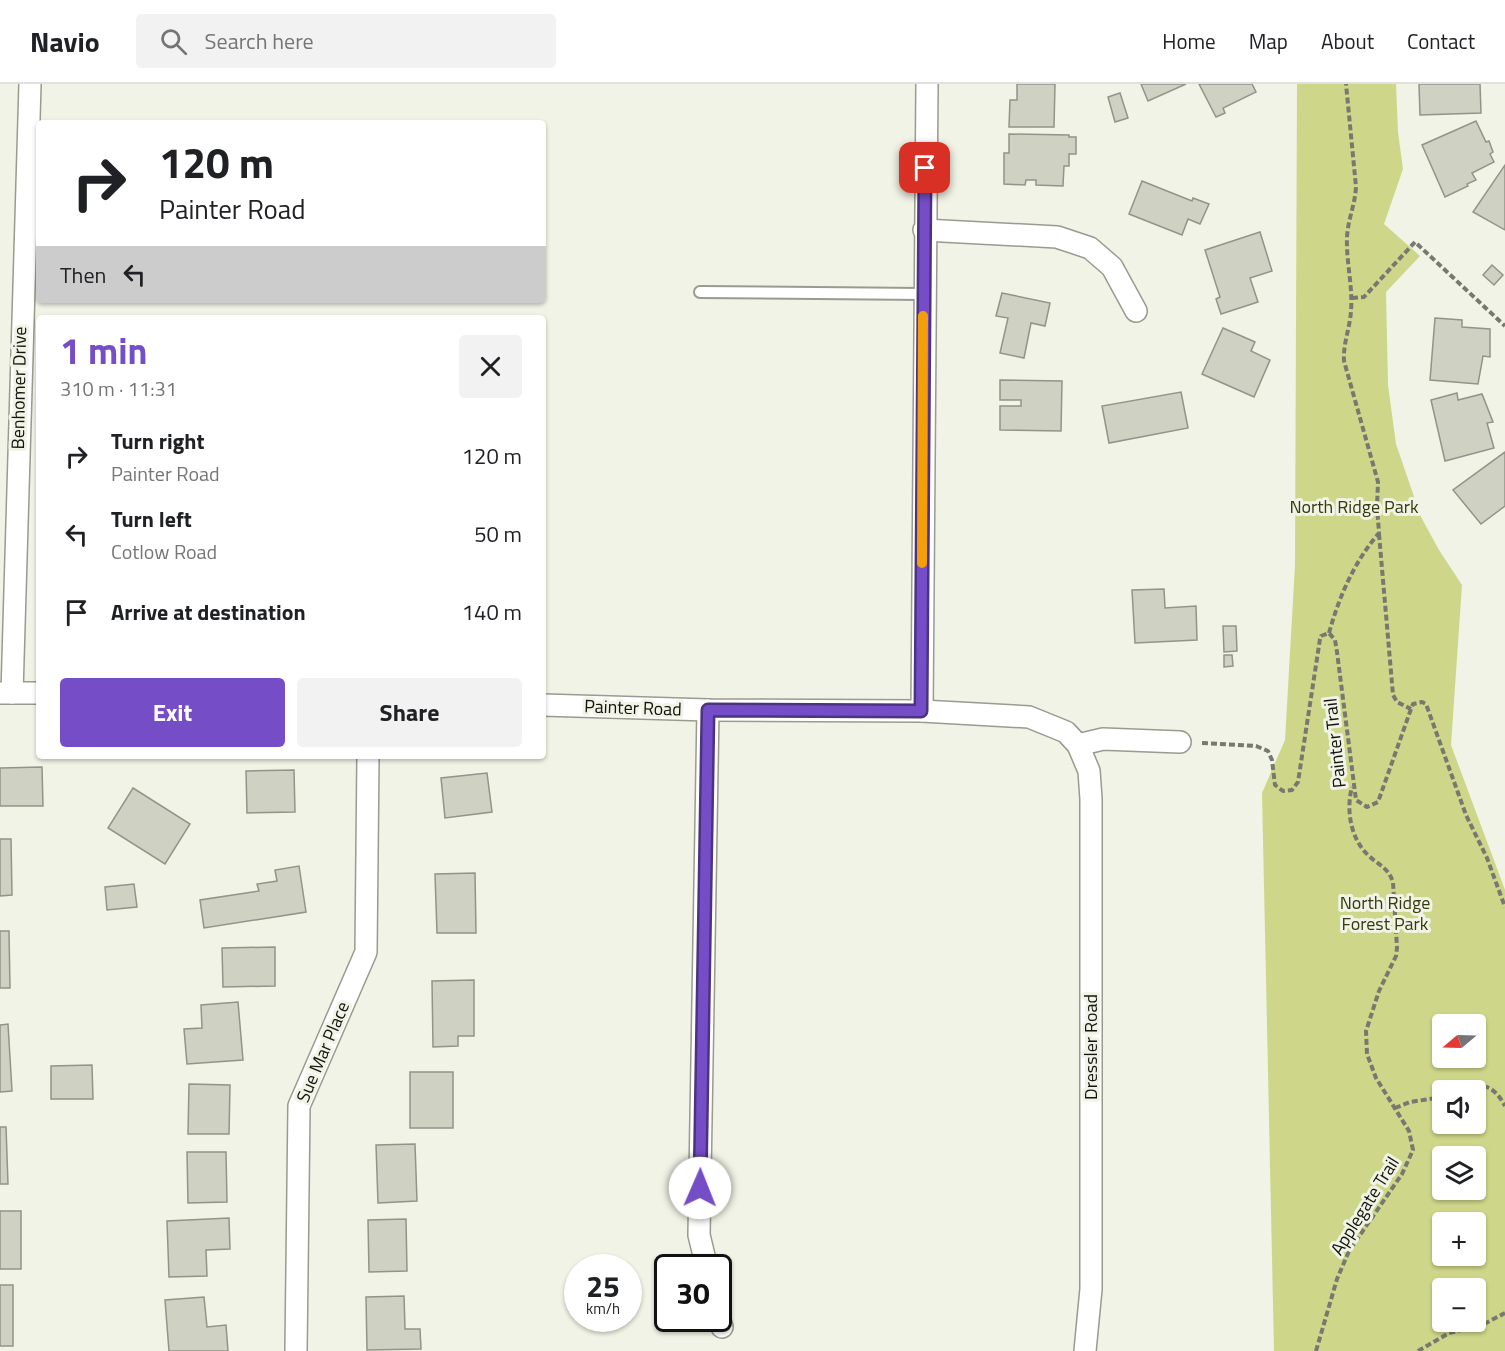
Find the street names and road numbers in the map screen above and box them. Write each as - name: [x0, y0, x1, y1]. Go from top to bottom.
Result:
- street label: Benhomer Drive: [4, 326, 33, 450]
- street label: Painter Road: [584, 692, 682, 723]
- street label: Painter Trail: [1316, 697, 1353, 789]
- street label: Dressler Road: [1077, 994, 1104, 1100]
- street label: Sue Mar Place: [289, 997, 356, 1106]
- street label: Applegate Trail: [1323, 1151, 1406, 1260]

